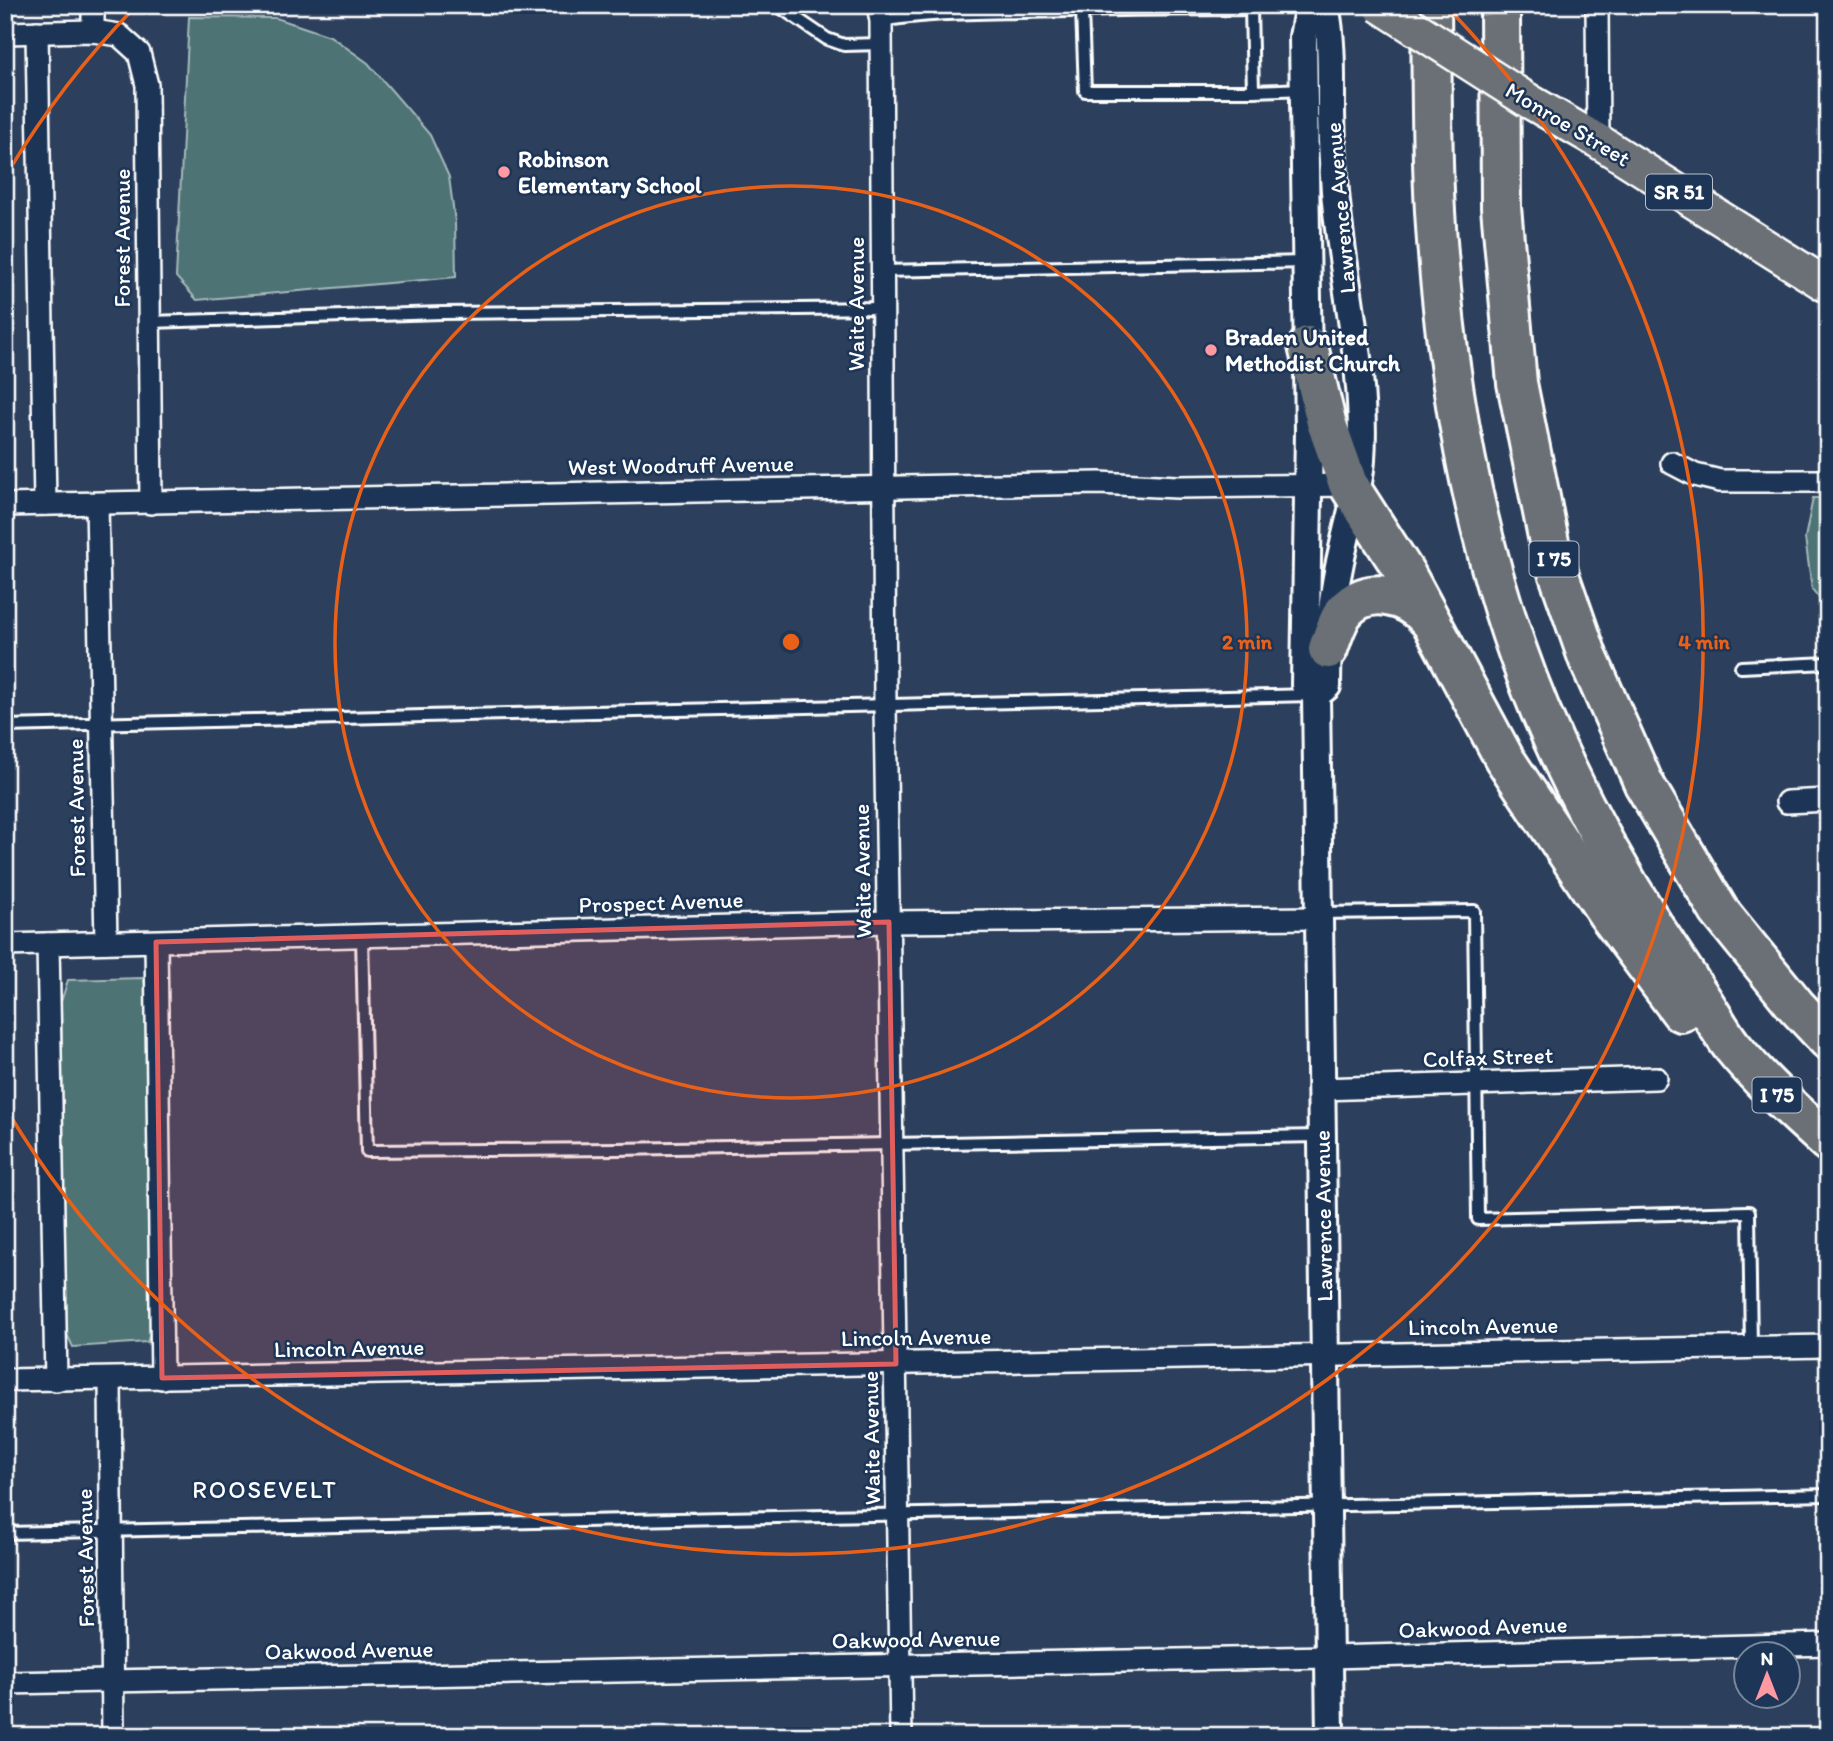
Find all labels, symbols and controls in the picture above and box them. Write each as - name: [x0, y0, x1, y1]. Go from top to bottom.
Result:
- street label: Monroe Street: [1500, 76, 1636, 172]
- street label: Lawrence Avenue: [1319, 121, 1361, 295]
- place label: Robinson Elementary School: [518, 145, 702, 199]
- marker: Robinson Elementary School: [496, 164, 512, 180]
- street label: Forest Avenue: [108, 169, 136, 308]
- road number: SR 51: [1646, 174, 1712, 210]
- street label: Waite Avenue: [842, 237, 870, 371]
- place label: Braden United Methodist Church: [1225, 323, 1401, 377]
- marker: Braden United Methodist Church: [1203, 342, 1219, 358]
- street label: West Woodruff Avenue: [568, 449, 794, 481]
- road number: I 75: [1530, 542, 1578, 576]
- text: 2 min: [1222, 629, 1273, 654]
- text: 4 min: [1678, 629, 1731, 654]
- centre of rings: [779, 630, 803, 654]
- street label: Forest Avenue: [61, 738, 91, 878]
- street label: Waite Avenue: [847, 803, 877, 939]
- street label: Prospect Avenue: [578, 885, 744, 919]
- street label: Colfax Street: [1422, 1041, 1554, 1073]
- road number: I 75: [1752, 1078, 1802, 1112]
- street label: Lawrence Avenue: [1308, 1130, 1338, 1302]
- street label: Lincoln Avenue: [1408, 1311, 1558, 1341]
- street label: Lincoln Avenue: [841, 1322, 991, 1352]
- street label: Lincoln Avenue: [274, 1333, 424, 1363]
- street label: Waite Avenue: [856, 1370, 886, 1506]
- district label: ROOSEVELT: [192, 1475, 338, 1504]
- street label: Forest Avenue: [70, 1488, 100, 1628]
- street label: Oakwood Avenue: [1398, 1610, 1568, 1644]
- street label: Oakwood Avenue: [831, 1624, 1001, 1654]
- street label: Oakwood Avenue: [264, 1635, 434, 1665]
- north arrow: [1731, 1640, 1801, 1710]
- text: N: [1761, 1647, 1773, 1670]

